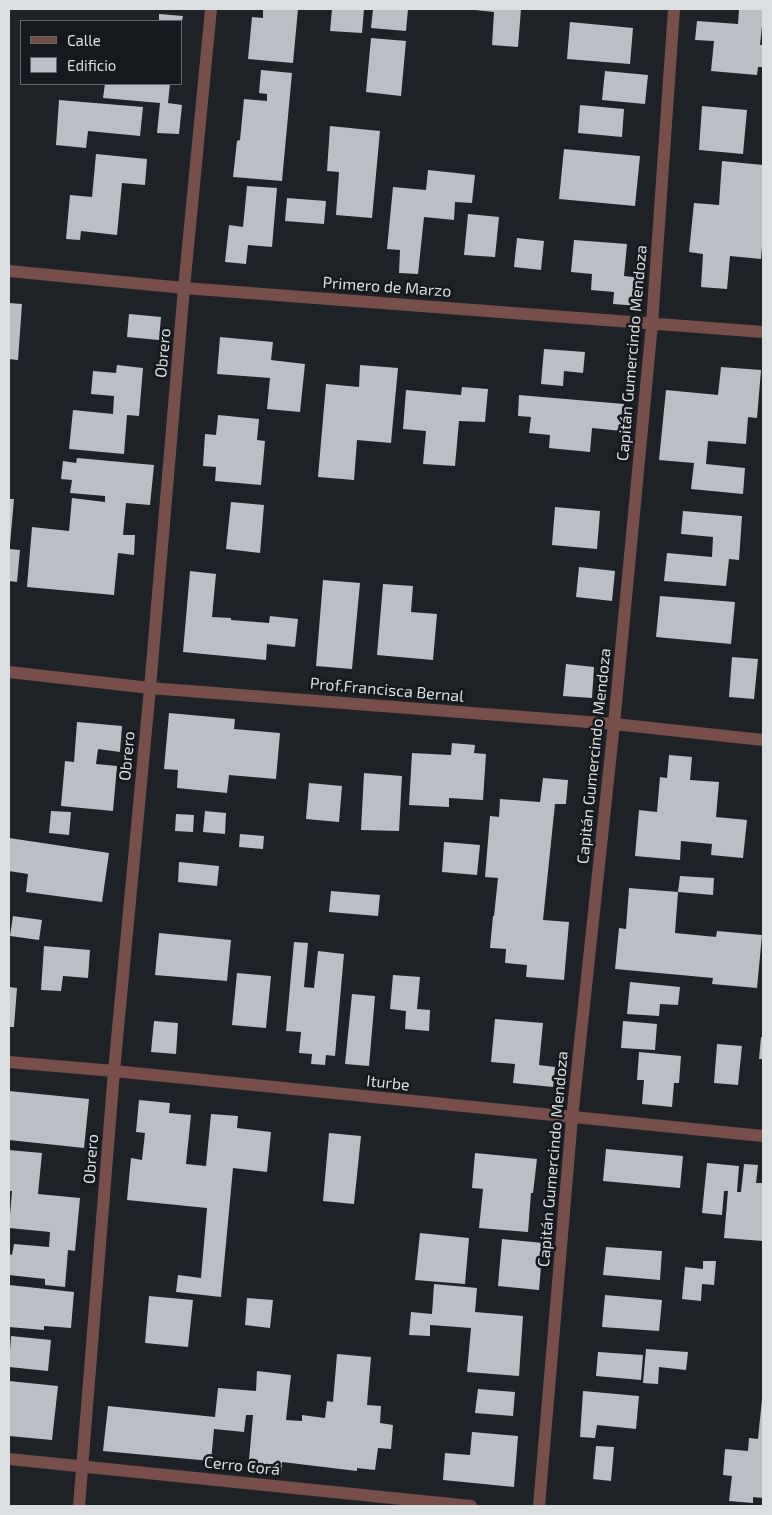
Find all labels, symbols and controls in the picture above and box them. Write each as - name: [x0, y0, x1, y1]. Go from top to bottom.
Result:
- legend: [20, 20, 182, 85]
- text: Calle: [67, 31, 101, 49]
- text: Edificio: [67, 56, 116, 74]
- street label: Capitán Gumercindo Mendoza: [613, 244, 651, 462]
- street label: Primero de Marzo: [322, 273, 452, 301]
- street label: Obrero: [151, 327, 175, 379]
- street label: Capitán Gumercindo Mendoza: [573, 647, 615, 865]
- street label: Prof.Francisca Bernal: [309, 674, 465, 706]
- street label: Obrero: [115, 730, 139, 782]
- street label: Capitán Gumercindo Mendoza: [534, 1050, 572, 1268]
- street label: Iturbe: [365, 1071, 411, 1095]
- street label: Obrero: [80, 1133, 102, 1185]
- street label: Cerro Corá: [203, 1452, 281, 1480]

